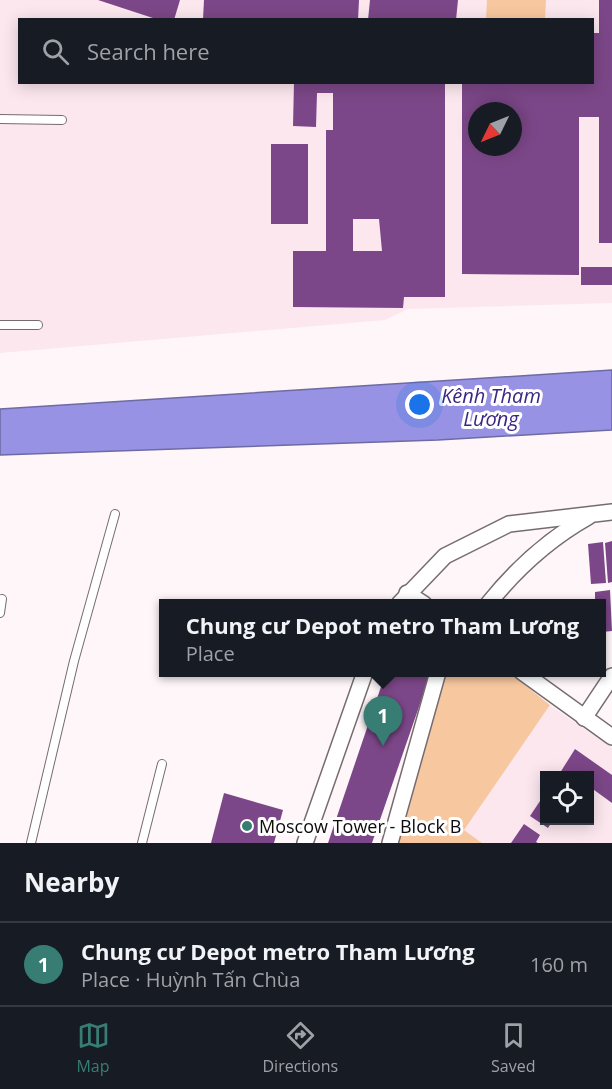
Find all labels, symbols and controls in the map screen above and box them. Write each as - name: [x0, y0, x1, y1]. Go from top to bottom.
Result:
- search box: [18, 18, 594, 84]
- icon: search: [39, 35, 72, 68]
- text: Search here: [87, 36, 210, 66]
- north arrow: [468, 102, 522, 156]
- water label: Kênh Tham Lương: [441, 382, 541, 432]
- your location: [405, 390, 434, 419]
- popup: [159, 599, 606, 677]
- text: Chung cư Depot metro Tham Lương: [186, 610, 579, 640]
- text: Place: [186, 640, 235, 667]
- pin: 1: [364, 696, 403, 746]
- map controls: [540, 771, 594, 825]
- button: locate: [540, 771, 594, 825]
- place label: Moscow Tower - Block B: [259, 814, 461, 838]
- marker: Moscow Tower - Block B: [240, 819, 254, 833]
- text: Nearby: [24, 864, 119, 900]
- text: Chung cư Depot metro Tham Lương: [81, 936, 475, 966]
- text: 1: [38, 951, 49, 978]
- text: 160 m: [530, 951, 588, 978]
- text: Place · Huỳnh Tấn Chùa: [81, 966, 300, 993]
- tab: Map: [76, 1019, 110, 1077]
- tab: Directions: [262, 1019, 338, 1077]
- tab: Saved: [491, 1019, 536, 1077]

